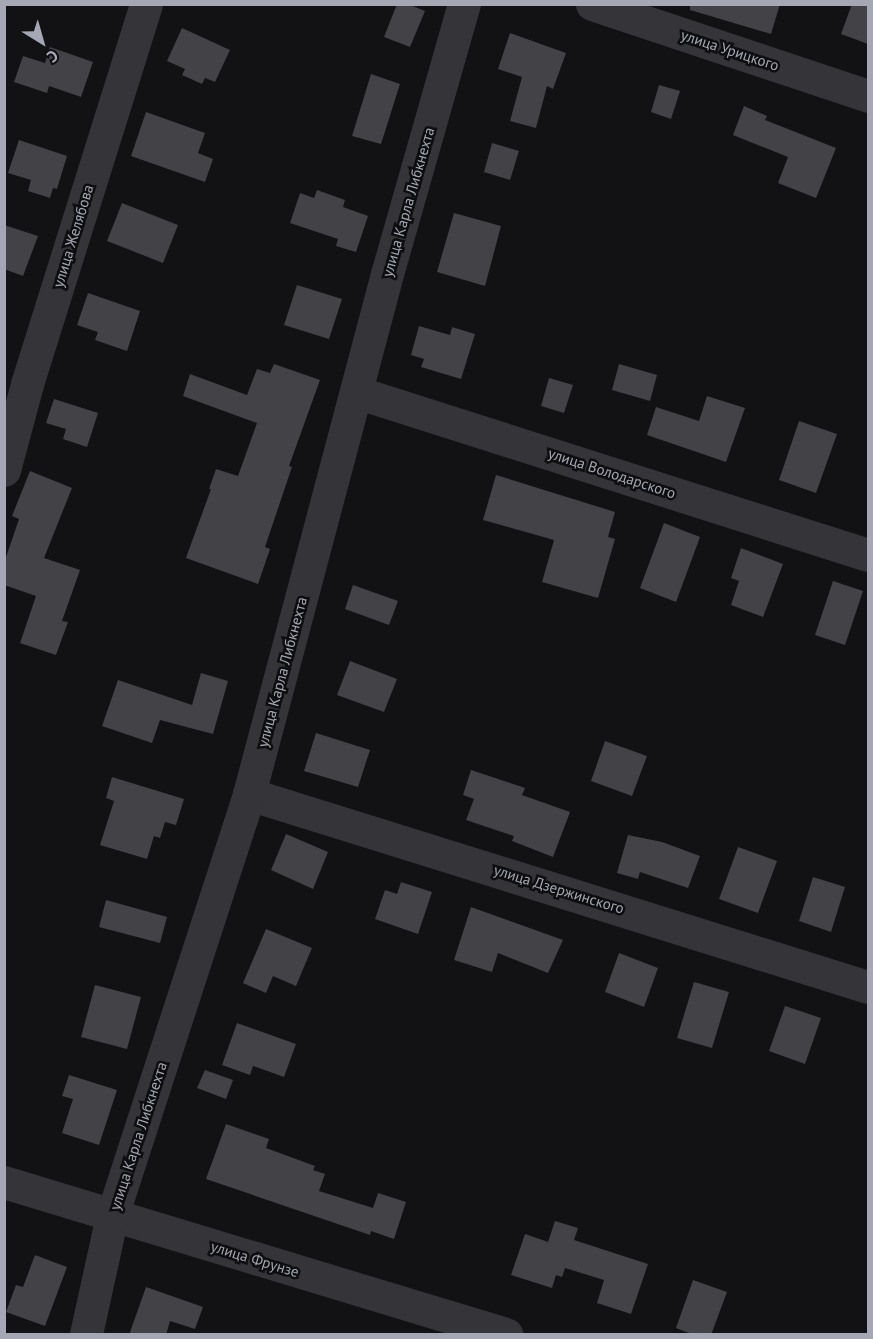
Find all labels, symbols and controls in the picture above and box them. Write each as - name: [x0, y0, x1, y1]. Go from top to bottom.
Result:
- north arrow: [12, 12, 72, 72]
- street label: улица Урицкого: [678, 26, 782, 74]
- text: С: [43, 46, 62, 67]
- street label: улица Карла Либкнехта: [378, 125, 438, 279]
- street label: улица Желябова: [49, 182, 97, 290]
- street label: улица Володарского: [546, 444, 678, 502]
- street label: улица Карла Либкнехта: [253, 595, 311, 749]
- street label: улица Дзержинского: [491, 861, 627, 917]
- street label: улица Карла Либкнехта: [105, 1059, 171, 1213]
- street label: улица Фрунзе: [209, 1237, 301, 1281]

